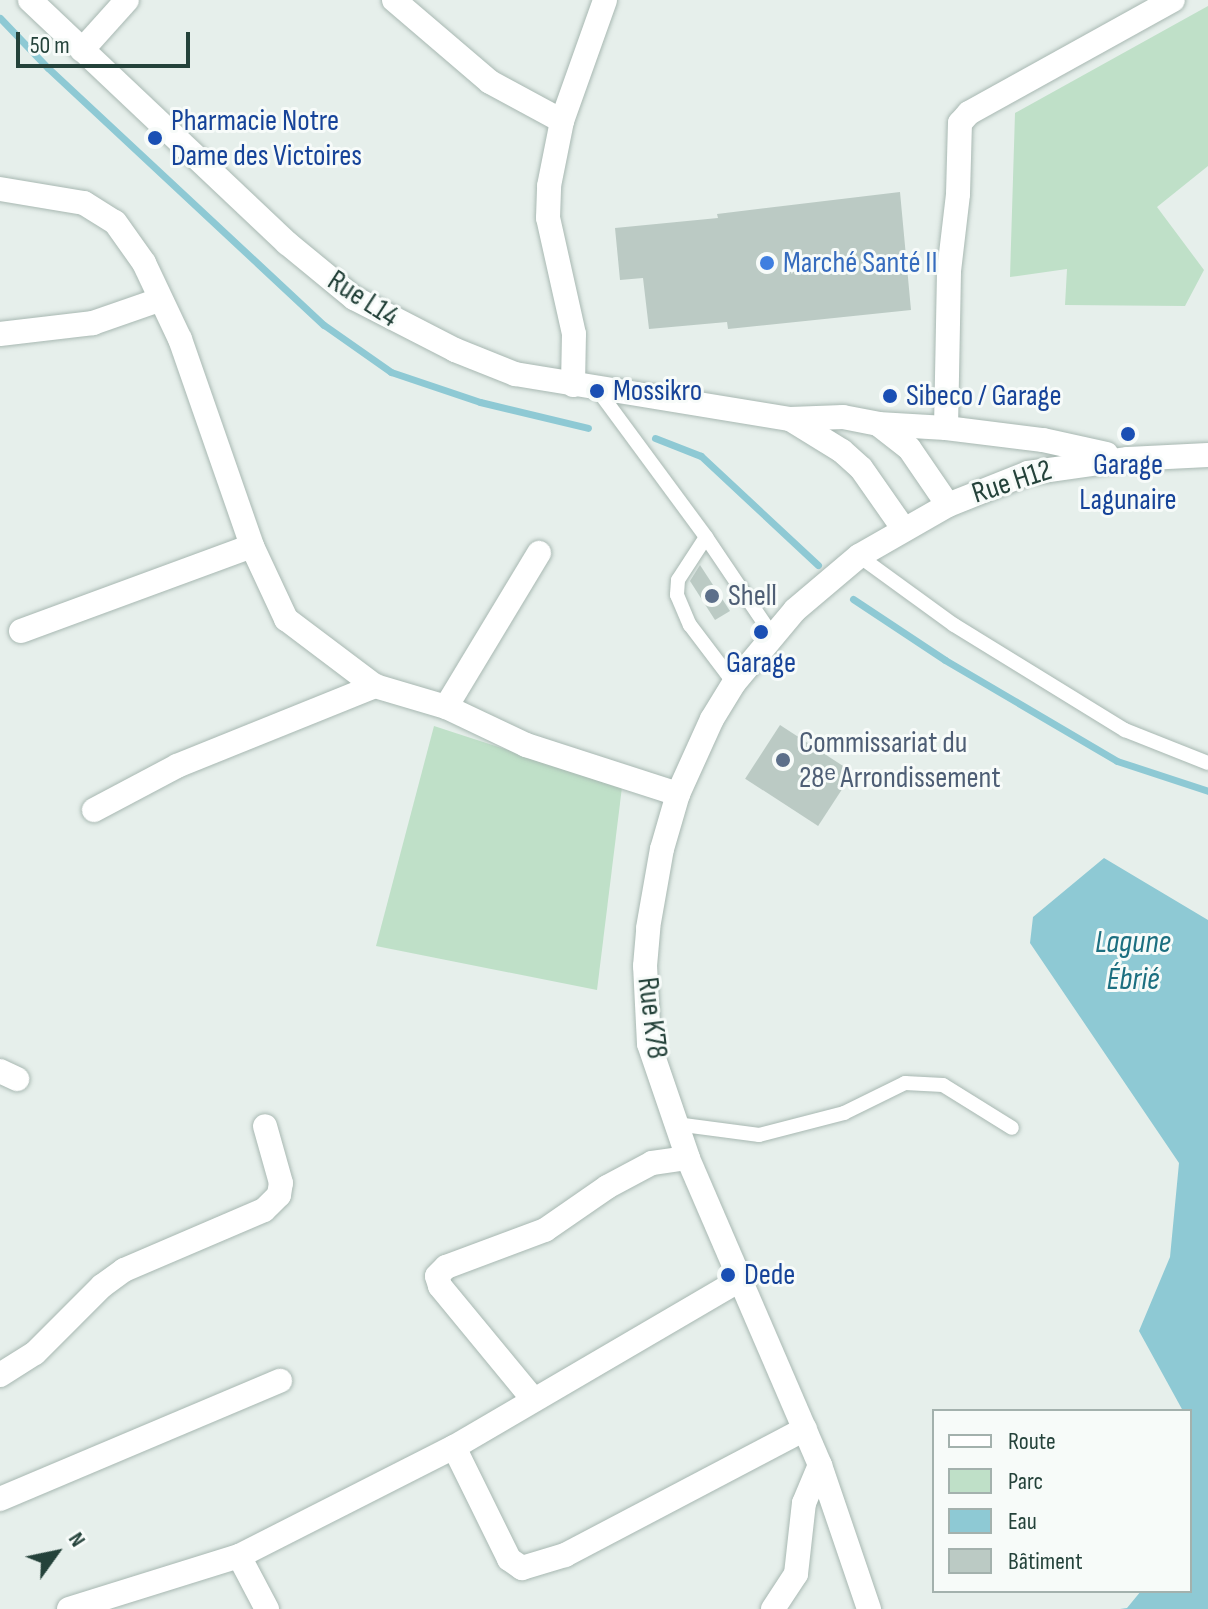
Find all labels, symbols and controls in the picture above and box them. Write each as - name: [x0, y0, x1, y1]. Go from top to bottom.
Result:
- scale bar: [20, 16, 194, 66]
- text: 50 m: [30, 31, 70, 60]
- place label: Pharmacie Notre Dame des Victoires: [171, 103, 362, 174]
- marker: Pharmacie Notre Dame des Victoires: [146, 129, 164, 147]
- place label: Marché Santé II: [783, 245, 937, 281]
- marker: Marché Santé II: [758, 254, 776, 272]
- street label: Rue L14: [321, 263, 405, 335]
- place label: Mossikro: [613, 373, 702, 409]
- place label: Sibeco / Garage: [906, 378, 1061, 414]
- marker: Mossikro: [588, 382, 606, 400]
- marker: Sibeco / Garage: [881, 387, 899, 405]
- marker: Garage Lagunaire: [1119, 425, 1137, 443]
- place label: Garage Lagunaire: [1079, 447, 1177, 518]
- street label: Rue H12: [968, 452, 1056, 512]
- place label: Shell: [728, 578, 777, 614]
- marker: Shell: [703, 587, 721, 605]
- marker: Garage: [752, 623, 770, 641]
- place label: Garage: [726, 645, 796, 681]
- place label: Commissariat du 28ᵉ Arrondissement: [799, 725, 1001, 796]
- marker: Commissariat du 28ᵉ Arrondissement: [774, 751, 792, 769]
- water label: Lagune Ébrié: [1095, 925, 1171, 1000]
- street label: Rue K78: [629, 975, 675, 1061]
- place label: Dede: [744, 1257, 795, 1293]
- marker: Dede: [719, 1266, 737, 1284]
- legend: [932, 1409, 1192, 1593]
- text: Route: [1008, 1427, 1056, 1456]
- text: Parc: [1008, 1467, 1043, 1496]
- text: Eau: [1008, 1507, 1037, 1536]
- north arrow: [16, 1513, 96, 1593]
- text: N: [62, 1527, 91, 1552]
- text: Bâtiment: [1008, 1547, 1083, 1576]

